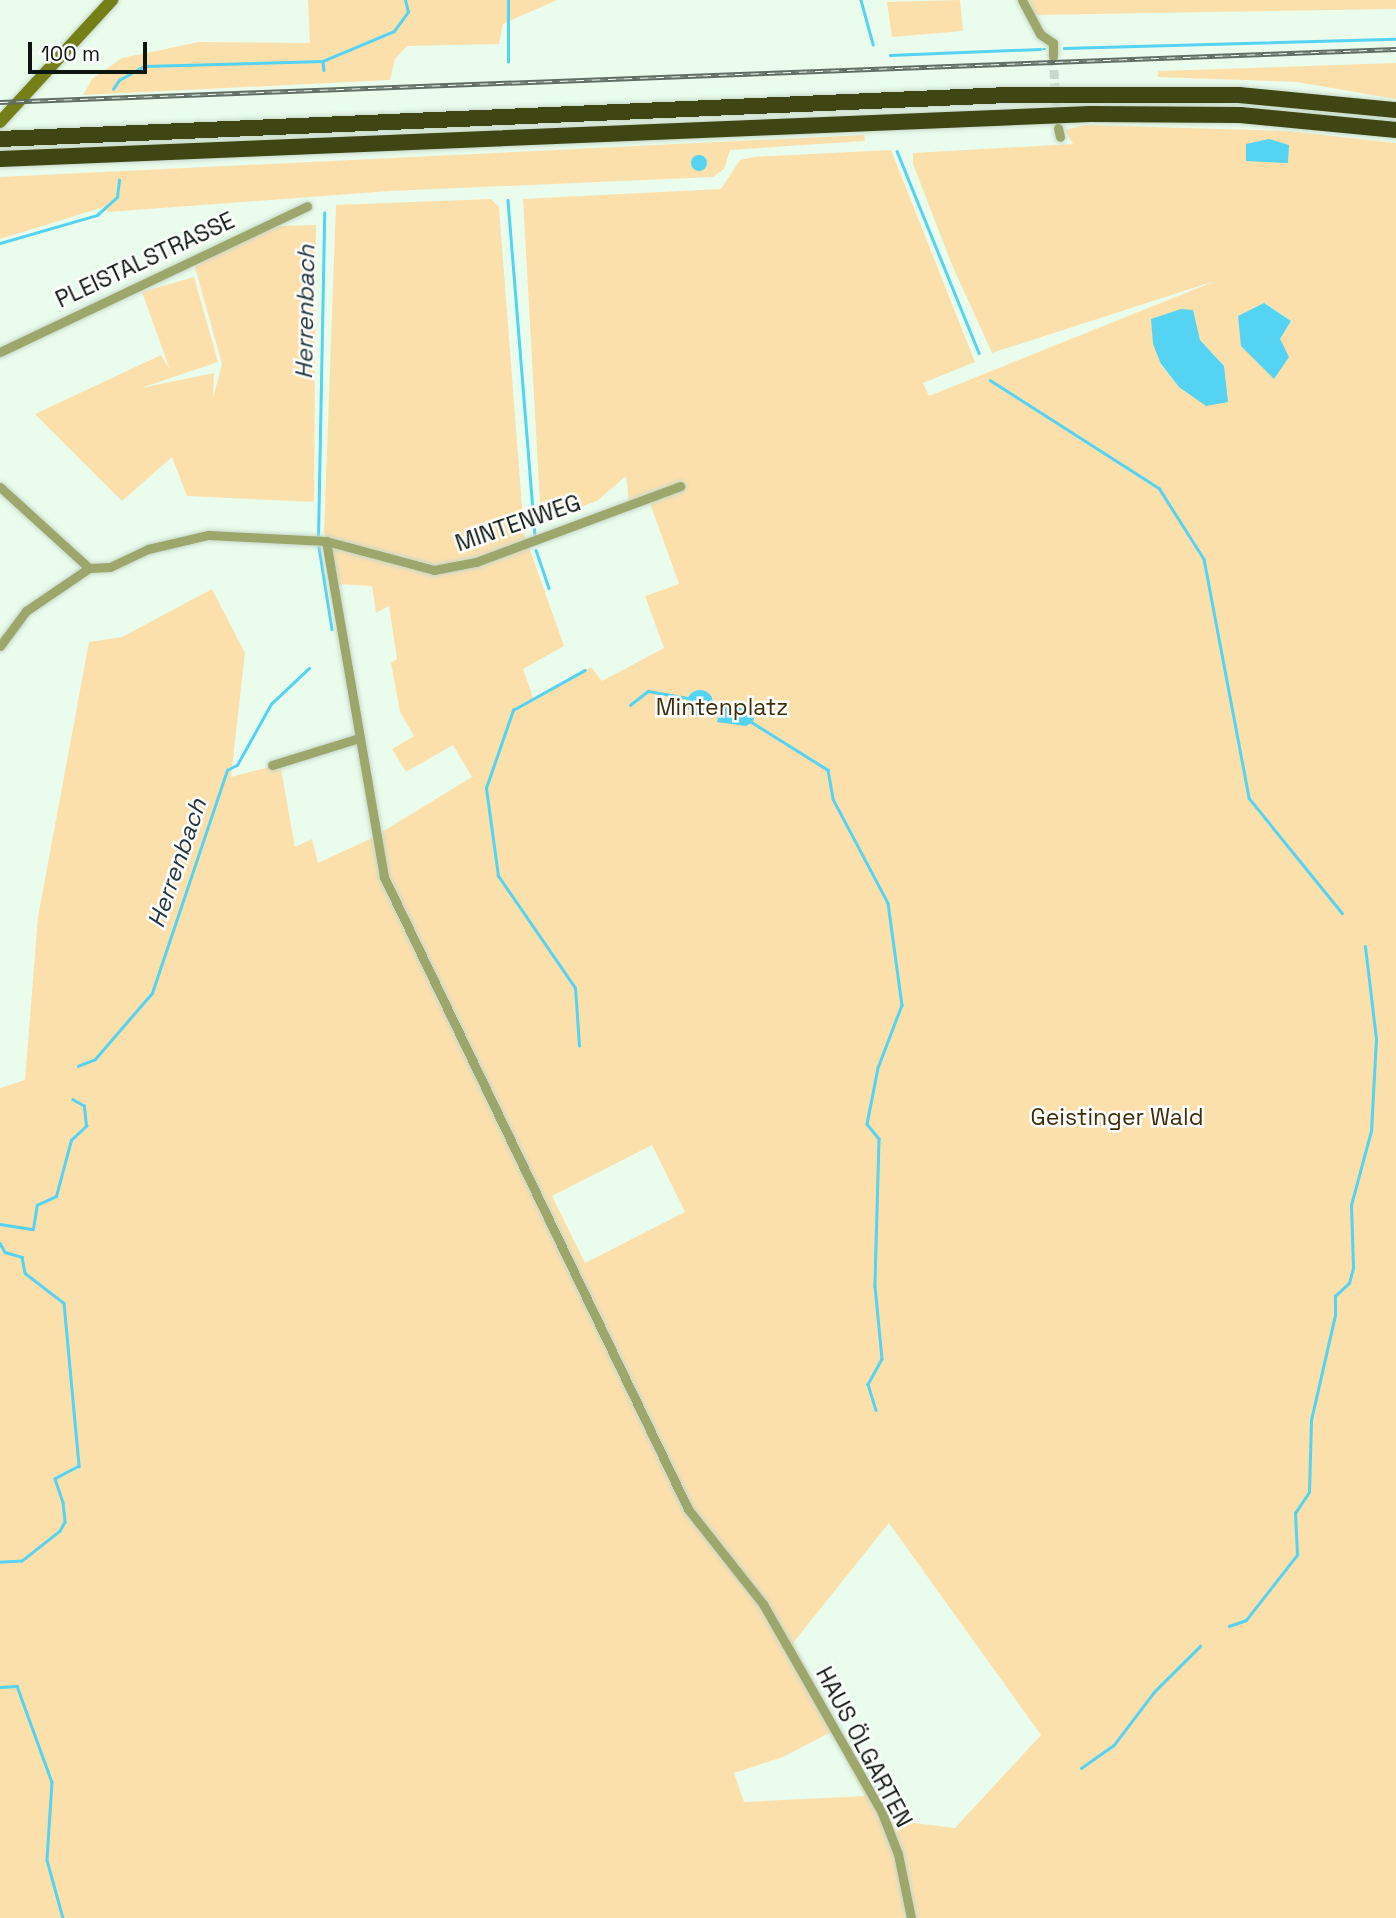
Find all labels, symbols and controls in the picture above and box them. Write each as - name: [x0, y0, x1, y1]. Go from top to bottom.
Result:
- scale bar: [32, 28, 150, 72]
- text: 100 m: [41, 40, 100, 67]
- street label: PLEISTALSTRASSE: [51, 206, 239, 314]
- water label: Herrenbach: [289, 244, 321, 380]
- street label: MINTENWEG: [452, 489, 584, 557]
- park label: Mintenplatz: [656, 693, 788, 721]
- water label: Herrenbach: [141, 795, 213, 931]
- park label: Geistinger Wald: [1030, 1103, 1204, 1131]
- street label: HAUS ÖLGARTEN: [810, 1662, 918, 1832]

